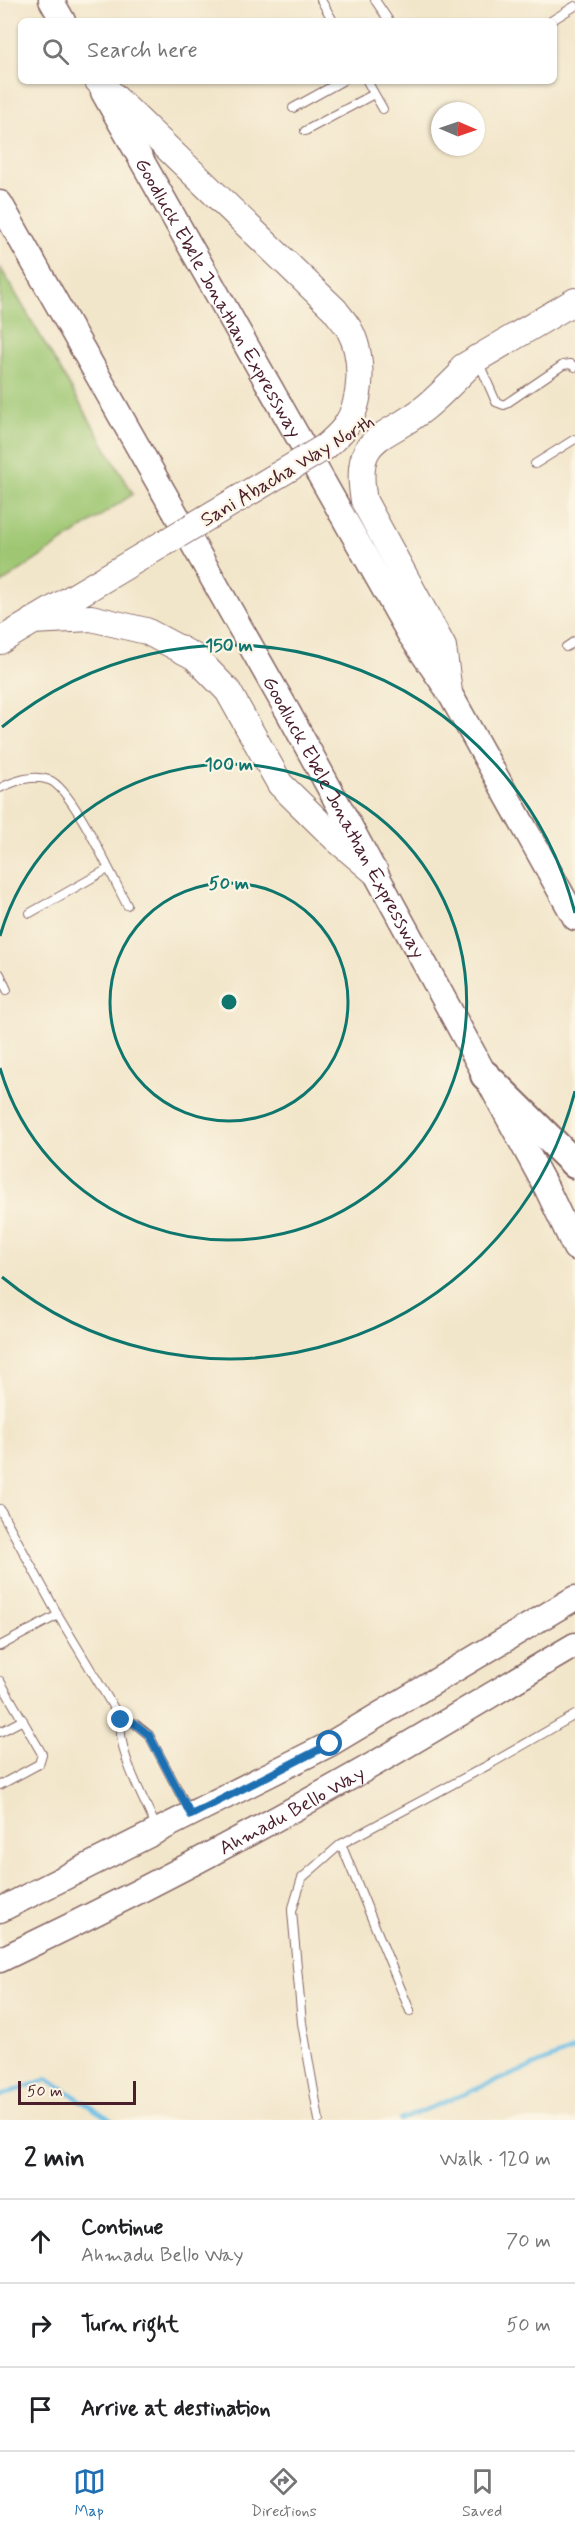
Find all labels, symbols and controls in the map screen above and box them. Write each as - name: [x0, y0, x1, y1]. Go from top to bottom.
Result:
- search box: [18, 18, 557, 84]
- icon: search: [39, 35, 72, 68]
- text: Search here: [87, 37, 198, 65]
- north arrow: [431, 102, 485, 156]
- street label: Goodluck Ebele Jonathan Expressway: [128, 153, 308, 443]
- street label: Sani Abacha Way North: [196, 409, 380, 534]
- text: 150 m: [205, 634, 253, 658]
- street label: Goodluck Ebele Jonathan Expressway: [255, 671, 431, 964]
- text: 100 m: [205, 753, 253, 777]
- text: 50 m: [209, 872, 249, 896]
- centre of rings: [219, 992, 239, 1012]
- route end: [107, 1706, 133, 1732]
- route start: [316, 1730, 342, 1756]
- street label: Ahmadu Bello Way: [215, 1760, 370, 1862]
- scale bar: [18, 2078, 136, 2106]
- text: 50 m: [27, 2081, 63, 2102]
- text: 2 min: [24, 2142, 85, 2176]
- text: Walk · 120 m: [440, 2146, 551, 2173]
- text: Continue: [81, 2214, 163, 2242]
- icon: ahead: [24, 2225, 57, 2258]
- text: 70 m: [506, 2228, 551, 2255]
- text: Ahmadu Bello Way: [81, 2242, 243, 2269]
- icon: right: [24, 2309, 57, 2342]
- text: Turn right: [81, 2311, 179, 2339]
- text: 50 m: [506, 2312, 551, 2339]
- icon: arrive: [24, 2393, 57, 2426]
- text: Arrive at destination: [81, 2395, 271, 2423]
- tab: Map: [73, 2465, 106, 2522]
- tab: Directions: [251, 2465, 317, 2522]
- tab: Saved: [462, 2465, 502, 2522]

